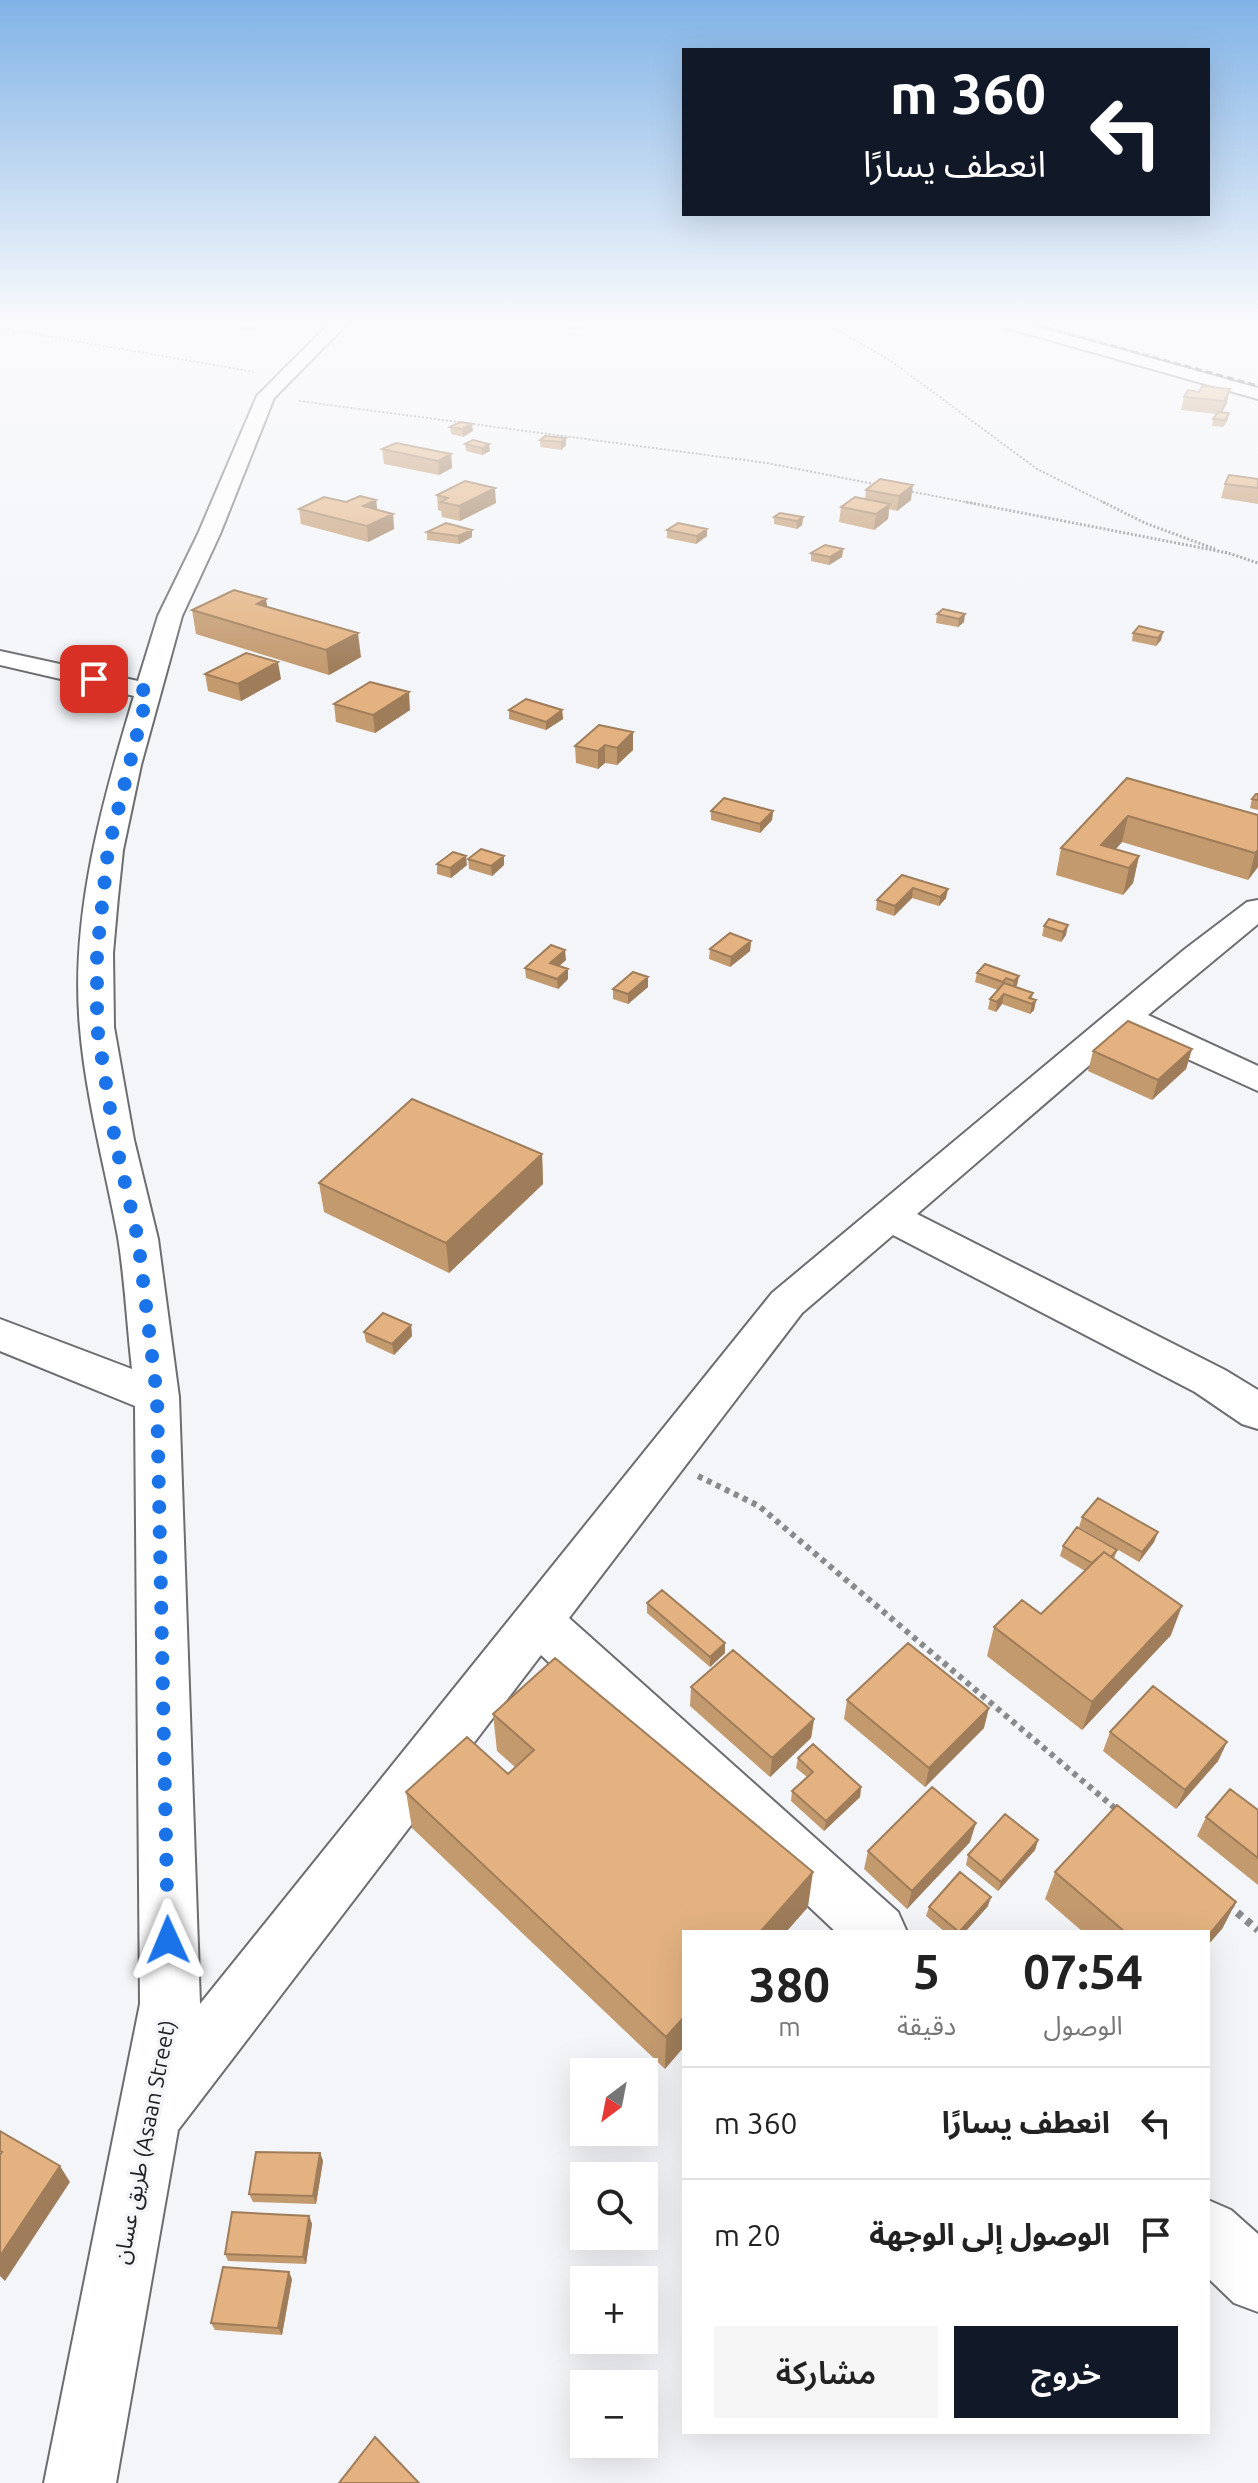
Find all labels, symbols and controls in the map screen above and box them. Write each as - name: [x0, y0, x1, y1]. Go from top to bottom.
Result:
- text: 360 m: [890, 62, 1046, 125]
- icon: left: [1074, 80, 1178, 184]
- text: انعطف يسارًا: [863, 143, 1046, 184]
- pin: [60, 645, 128, 713]
- icon: arrive: [72, 657, 116, 701]
- position arrow: [126, 1898, 210, 1982]
- text: 5: [913, 1944, 940, 1998]
- text: 07:54: [1023, 1944, 1143, 1998]
- text: 380: [749, 1957, 830, 2011]
- text: دقيقة: [897, 2011, 956, 2040]
- text: الوصول: [1044, 2011, 1123, 2040]
- text: m: [778, 2012, 801, 2041]
- street label: طريق عسان (Asaan Street): [108, 2018, 181, 2267]
- north arrow: [570, 2058, 658, 2146]
- map controls: [570, 2058, 658, 2458]
- icon: left: [1134, 2101, 1178, 2145]
- text: انعطف يسارًا: [942, 2105, 1110, 2139]
- text: 360 m: [714, 2106, 798, 2140]
- button: search: [570, 2162, 658, 2250]
- icon: arrive: [1134, 2213, 1178, 2257]
- text: الوصول إلى الوجهة: [869, 2217, 1110, 2251]
- text: 20 m: [714, 2218, 781, 2252]
- button: +: [570, 2266, 658, 2354]
- button: مشاركة: [714, 2326, 938, 2418]
- button: خروج: [954, 2326, 1178, 2418]
- button: −: [570, 2370, 658, 2458]

